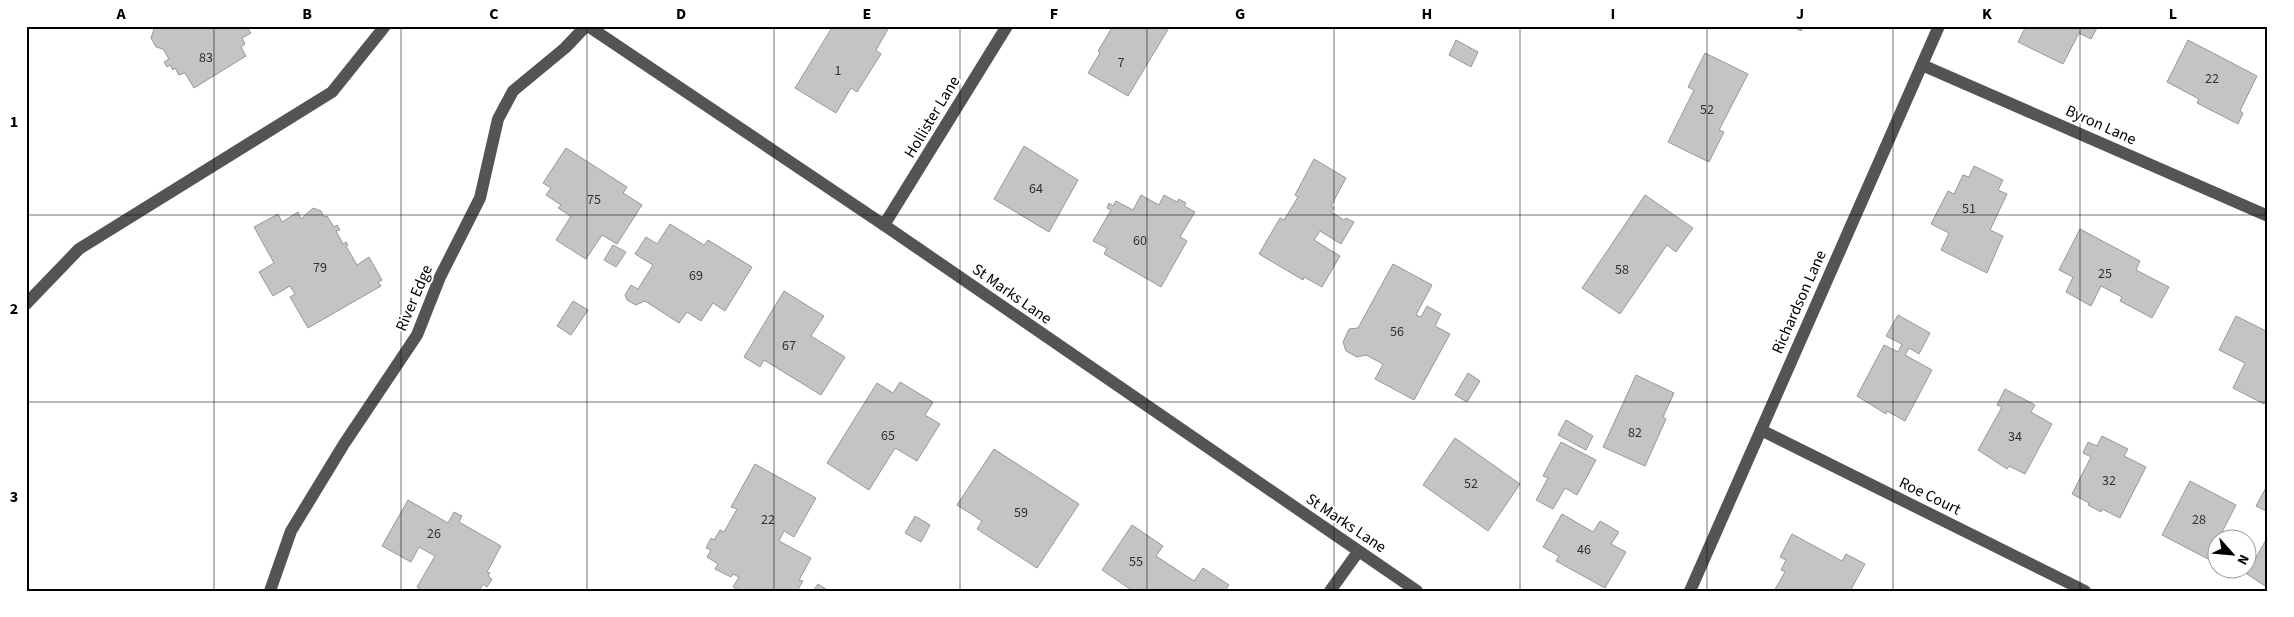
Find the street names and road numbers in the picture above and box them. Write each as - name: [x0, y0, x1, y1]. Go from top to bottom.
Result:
- street label: Hollister Lane: [899, 72, 965, 162]
- street label: Byron Lane: [2062, 100, 2140, 150]
- street label: Richardson Lane: [1766, 247, 1832, 357]
- street label: St Marks Lane: [968, 258, 1056, 330]
- street label: River Edge: [390, 261, 438, 335]
- street label: Roe Court: [1895, 472, 1965, 521]
- street label: St Marks Lane: [1302, 488, 1390, 558]

